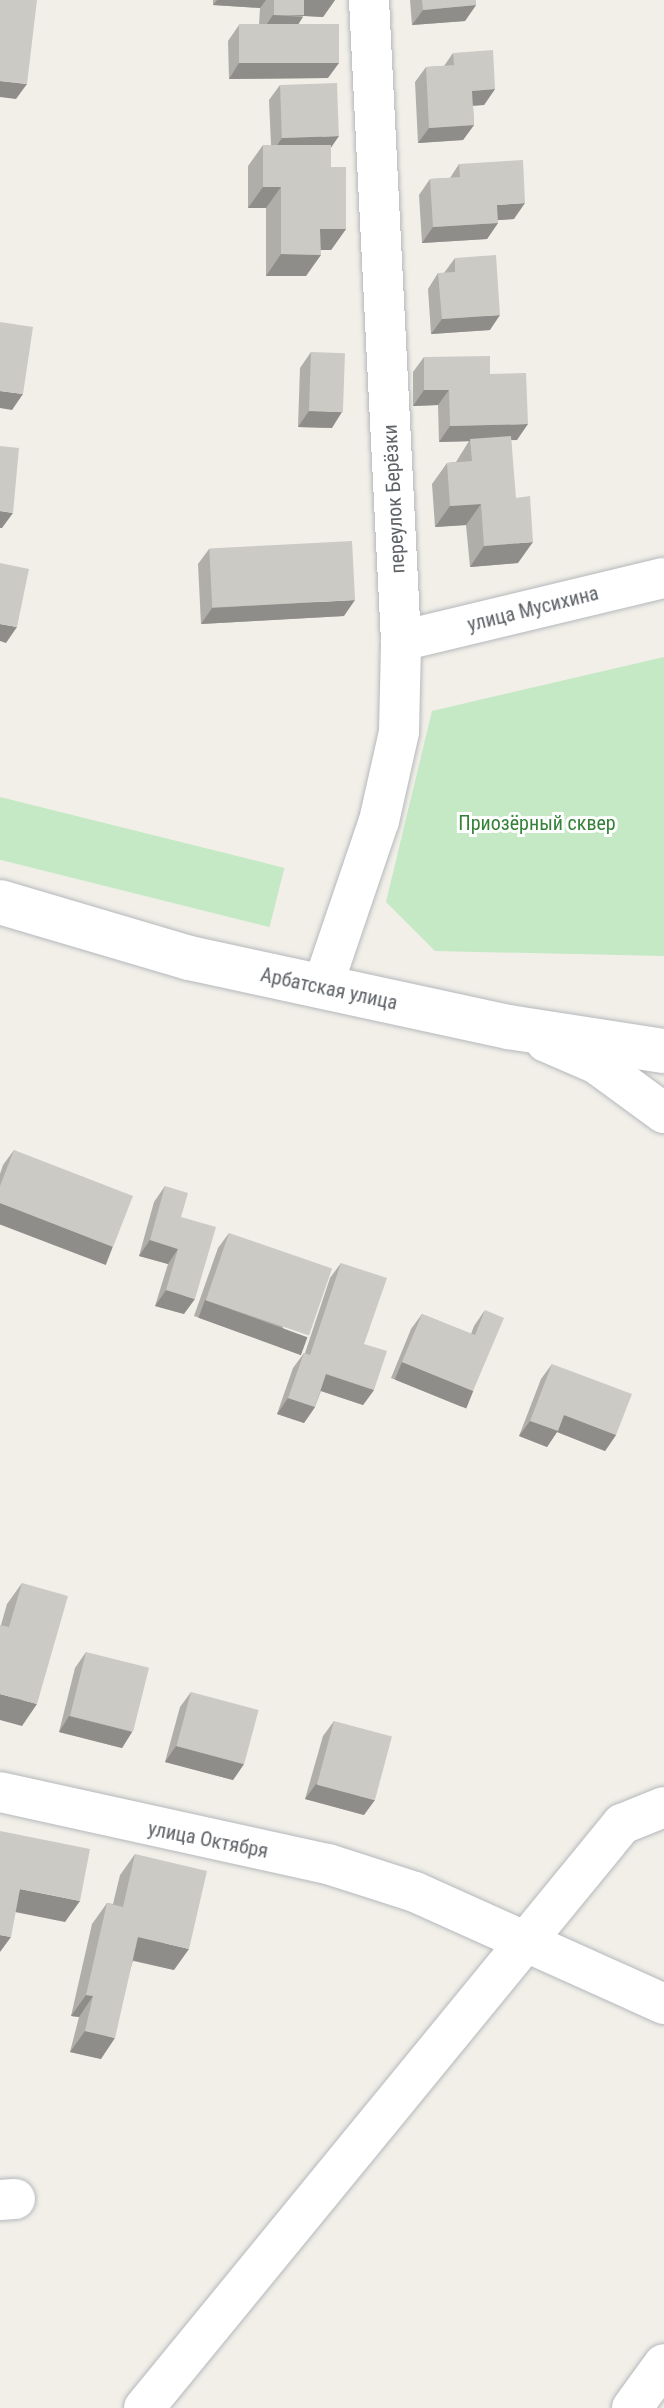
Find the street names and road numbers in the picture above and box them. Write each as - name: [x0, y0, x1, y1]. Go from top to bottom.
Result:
- street label: переулок Берёзки: [378, 424, 410, 574]
- street label: улица Мусихина: [465, 581, 601, 637]
- street label: Арбатская улица: [258, 963, 400, 1015]
- street label: улица Октября: [146, 1817, 270, 1863]

